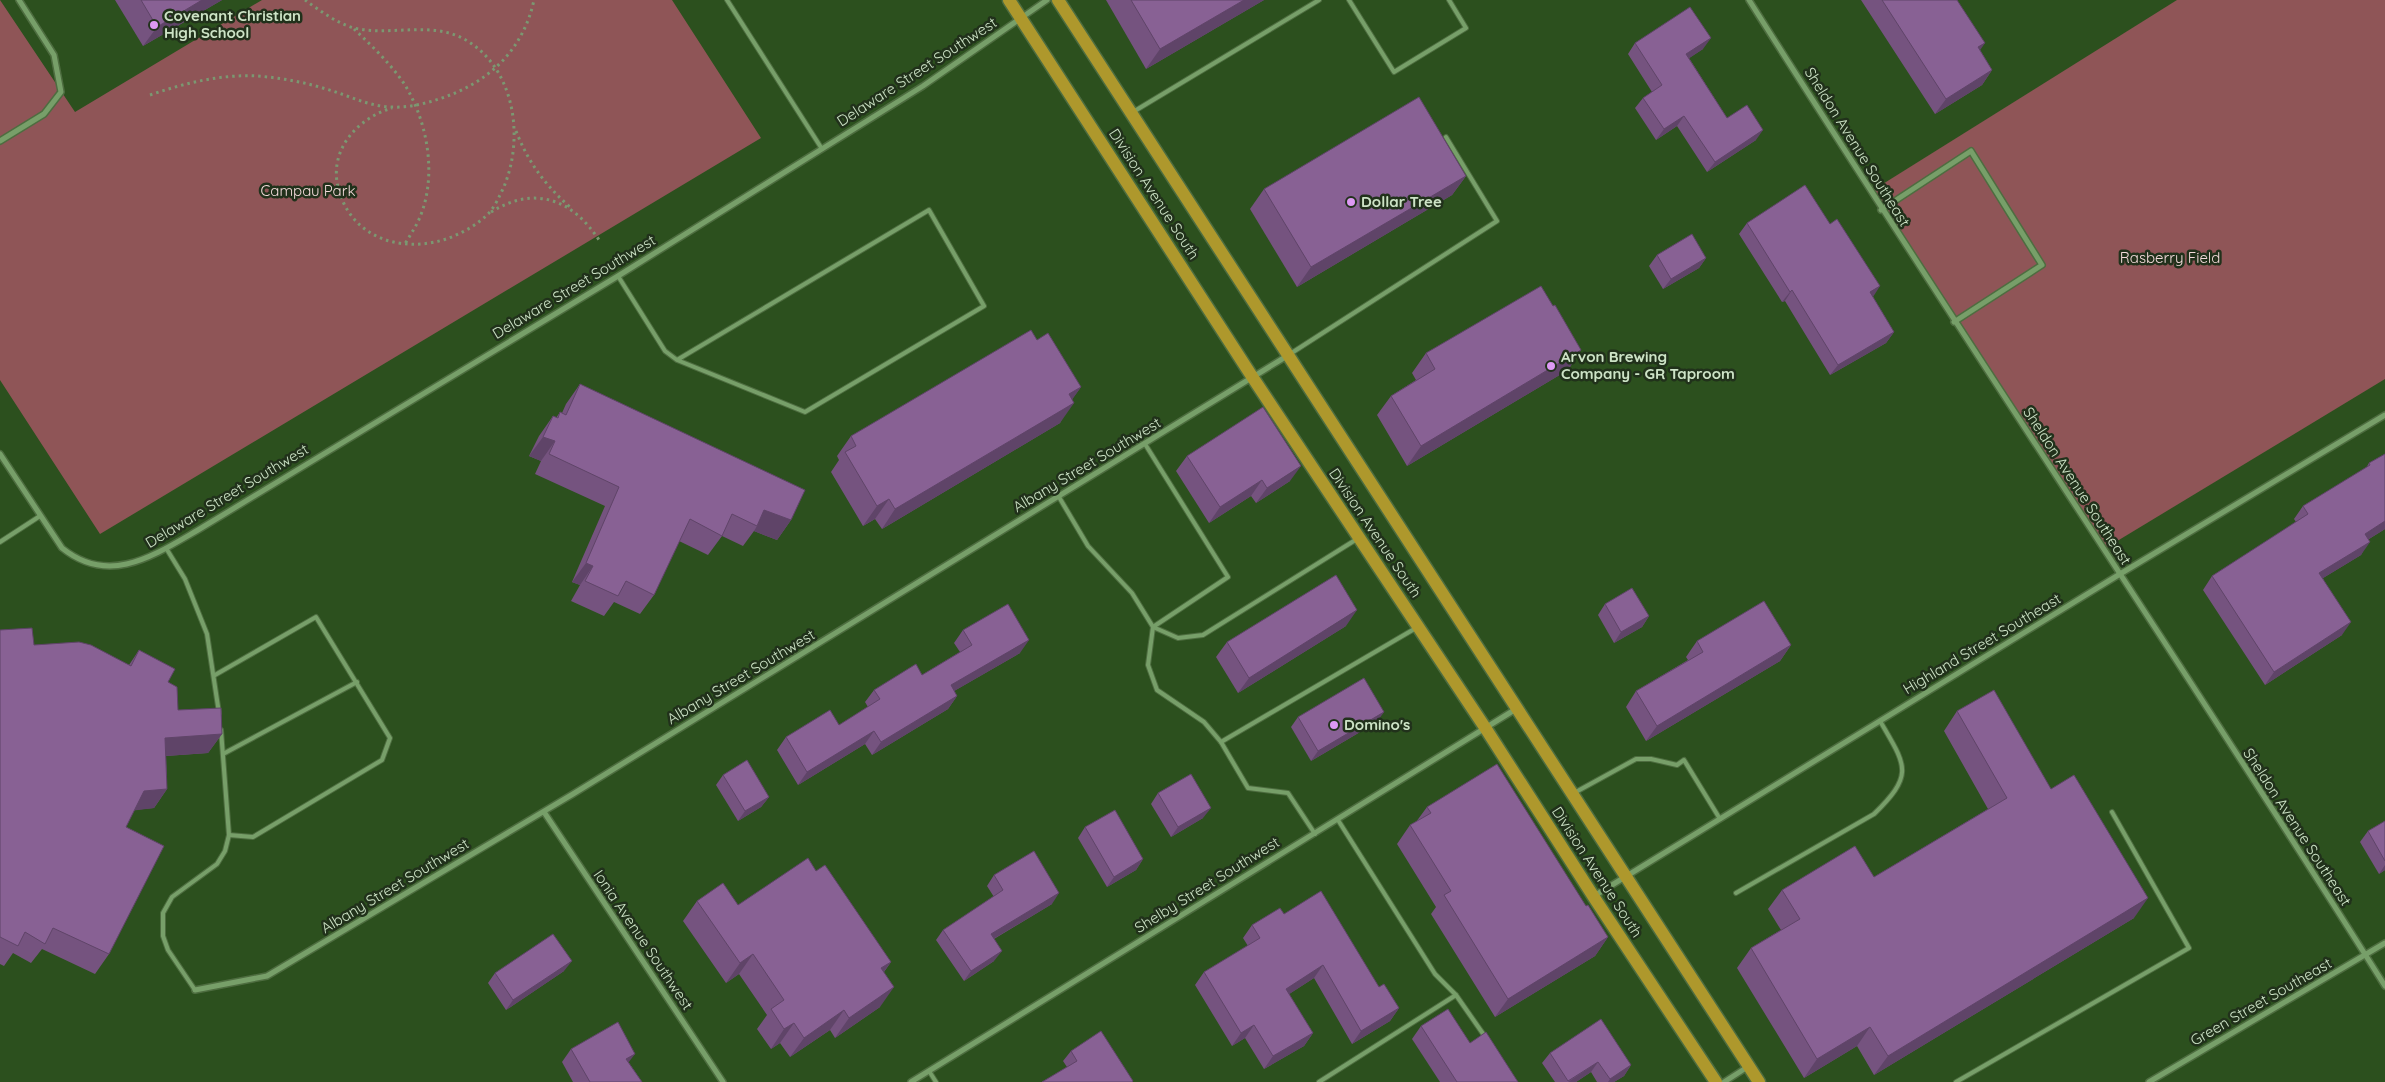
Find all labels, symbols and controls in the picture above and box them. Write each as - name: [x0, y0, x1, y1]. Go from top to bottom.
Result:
- place label: Covenant Christian High School: [164, 6, 301, 42]
- street label: Delaware Street Southwest: [833, 13, 1000, 130]
- marker: Covenant Christian High School: [148, 19, 160, 31]
- street label: Sheldon Avenue Southeast: [1801, 64, 1914, 230]
- street label: Division Avenue South: [1105, 125, 1204, 263]
- park label: Campau Park: [261, 181, 355, 200]
- place label: Dollar Tree: [1361, 192, 1442, 211]
- marker: Dollar Tree: [1345, 196, 1357, 208]
- street label: Delaware Street Southwest: [489, 230, 659, 343]
- park label: Rasberry Field: [2120, 248, 2220, 267]
- place label: Arvon Brewing Company - GR Taproom: [1561, 347, 1735, 383]
- marker: Arvon Brewing Company - GR Taproom: [1545, 360, 1557, 372]
- street label: Sheldon Avenue Southeast: [2019, 403, 2136, 568]
- street label: Albany Street Southwest: [1009, 413, 1164, 516]
- street label: Delaware Street Southwest: [142, 439, 312, 552]
- street label: Division Avenue South: [1325, 464, 1426, 601]
- street label: Highland Street Southeast: [1899, 589, 2064, 698]
- street label: Albany Street Southwest: [663, 625, 818, 728]
- place label: Domino's: [1344, 715, 1410, 734]
- marker: Domino's: [1328, 719, 1340, 731]
- street label: Sheldon Avenue Southeast: [2239, 744, 2356, 909]
- street label: Division Avenue South: [1548, 803, 1647, 941]
- street label: Shelby Street Southwest: [1131, 832, 1283, 937]
- street label: Albany Street Southwest: [317, 834, 472, 937]
- street label: Ionia Avenue Southwest: [589, 866, 697, 1013]
- street label: Green Street Southeast: [2187, 953, 2335, 1050]

